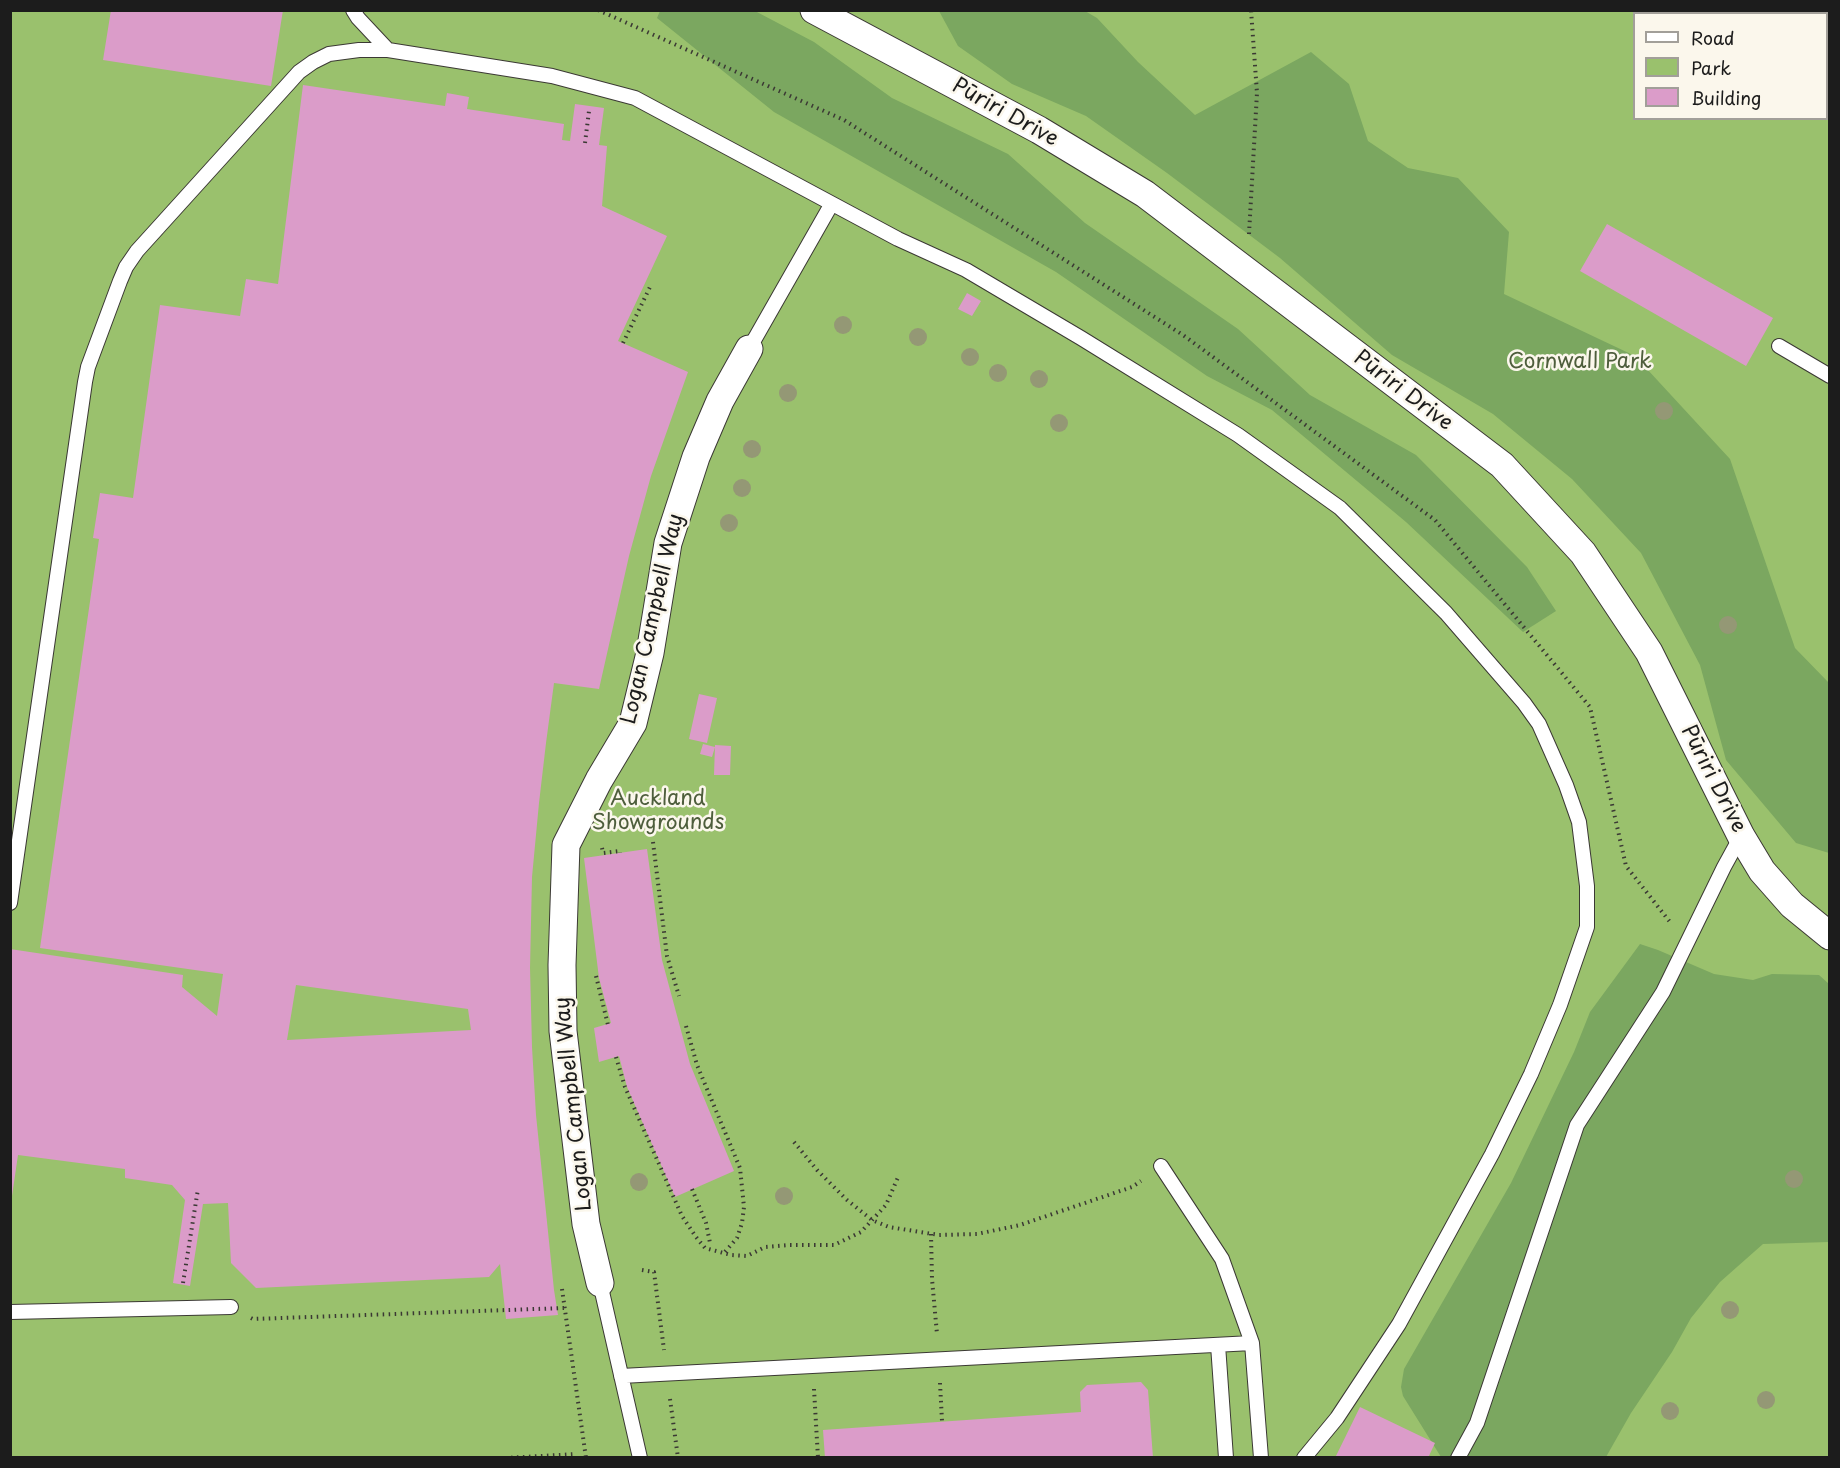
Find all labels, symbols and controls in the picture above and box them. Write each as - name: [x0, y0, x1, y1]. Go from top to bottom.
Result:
- legend: [1633, 12, 1828, 120]
- text: Road: [1691, 24, 1735, 51]
- text: Park: [1691, 54, 1731, 81]
- street label: Pūriri Drive: [948, 74, 1062, 152]
- text: Building: [1691, 84, 1761, 111]
- street label: Pūriri Drive: [1349, 346, 1457, 436]
- park label: Cornwall Park: [1508, 349, 1652, 375]
- street label: Logan Campbell Way: [617, 511, 689, 727]
- street label: Pūriri Drive: [1675, 721, 1751, 837]
- park label: Auckland Showgrounds: [592, 786, 724, 836]
- street label: Logan Campbell Way: [550, 996, 598, 1212]

